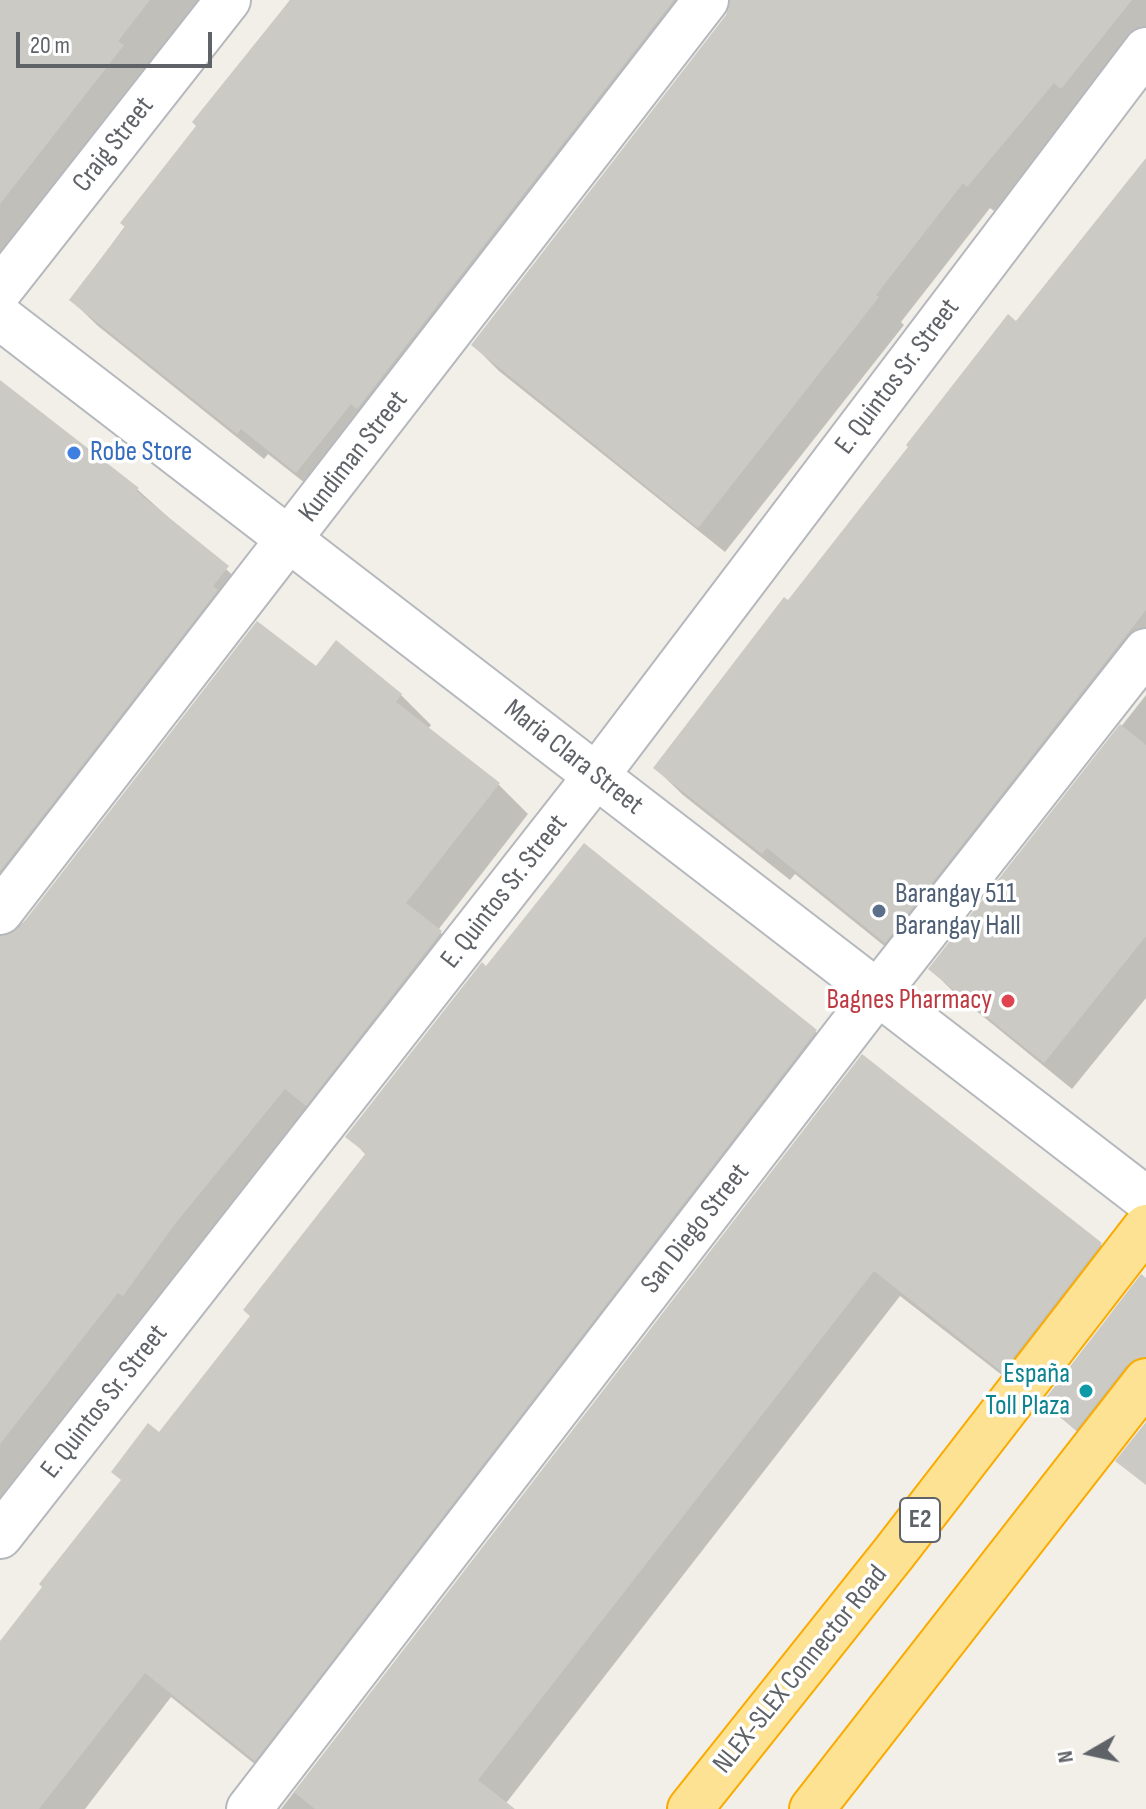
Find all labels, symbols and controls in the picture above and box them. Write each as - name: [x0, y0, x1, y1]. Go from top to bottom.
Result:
- scale bar: [20, 16, 216, 66]
- text: 20 m: [30, 31, 70, 60]
- street label: Craig Street: [66, 91, 162, 199]
- street label: E. Quintos Sr. Street: [829, 293, 967, 461]
- street label: Kundiman Street: [292, 385, 416, 529]
- place label: Robe Store: [90, 436, 192, 470]
- marker: Robe Store: [65, 444, 83, 462]
- street label: Maria Clara Street: [497, 693, 649, 823]
- street label: E. Quintos Sr. Street: [435, 808, 575, 976]
- place label: Barangay 511 Barangay Hall: [895, 878, 1021, 944]
- marker: Barangay 511 Barangay Hall: [870, 902, 888, 920]
- place label: Bagnes Pharmacy: [827, 984, 992, 1018]
- marker: Bagnes Pharmacy: [999, 992, 1017, 1010]
- street label: San Diego Street: [635, 1157, 757, 1301]
- street label: E. Quintos Sr. Street: [35, 1318, 175, 1486]
- place label: España Toll Plaza: [985, 1358, 1070, 1424]
- marker: España Toll Plaza: [1077, 1382, 1095, 1400]
- road number: E2: [900, 1498, 940, 1542]
- street label: NLEX-SLEX Connector Road: [707, 1559, 895, 1781]
- north arrow: [1050, 1713, 1130, 1793]
- text: N: [1052, 1749, 1080, 1765]

